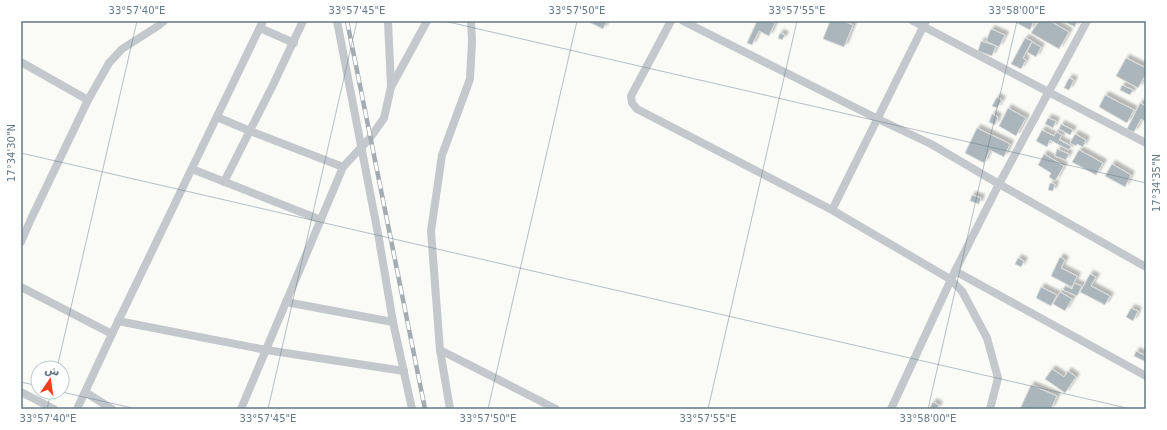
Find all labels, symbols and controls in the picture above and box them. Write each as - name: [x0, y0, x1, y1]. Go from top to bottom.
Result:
- text: 33°57'40"E: [109, 5, 165, 16]
- text: 33°57'45"E: [329, 5, 385, 16]
- text: 33°57'50"E: [549, 5, 605, 16]
- text: 33°57'55"E: [769, 5, 825, 16]
- text: 33°58'00"E: [989, 5, 1045, 16]
- text: 17°34'30"N: [6, 124, 17, 182]
- text: 17°34'35"N: [1151, 154, 1162, 212]
- north arrow: [30, 360, 70, 400]
- text: ش: [43, 363, 61, 379]
- text: 33°57'40"E: [20, 413, 76, 424]
- text: 33°57'45"E: [240, 413, 296, 424]
- text: 33°57'50"E: [460, 413, 516, 424]
- text: 33°57'55"E: [680, 413, 736, 424]
- text: 33°58'00"E: [900, 413, 956, 424]

